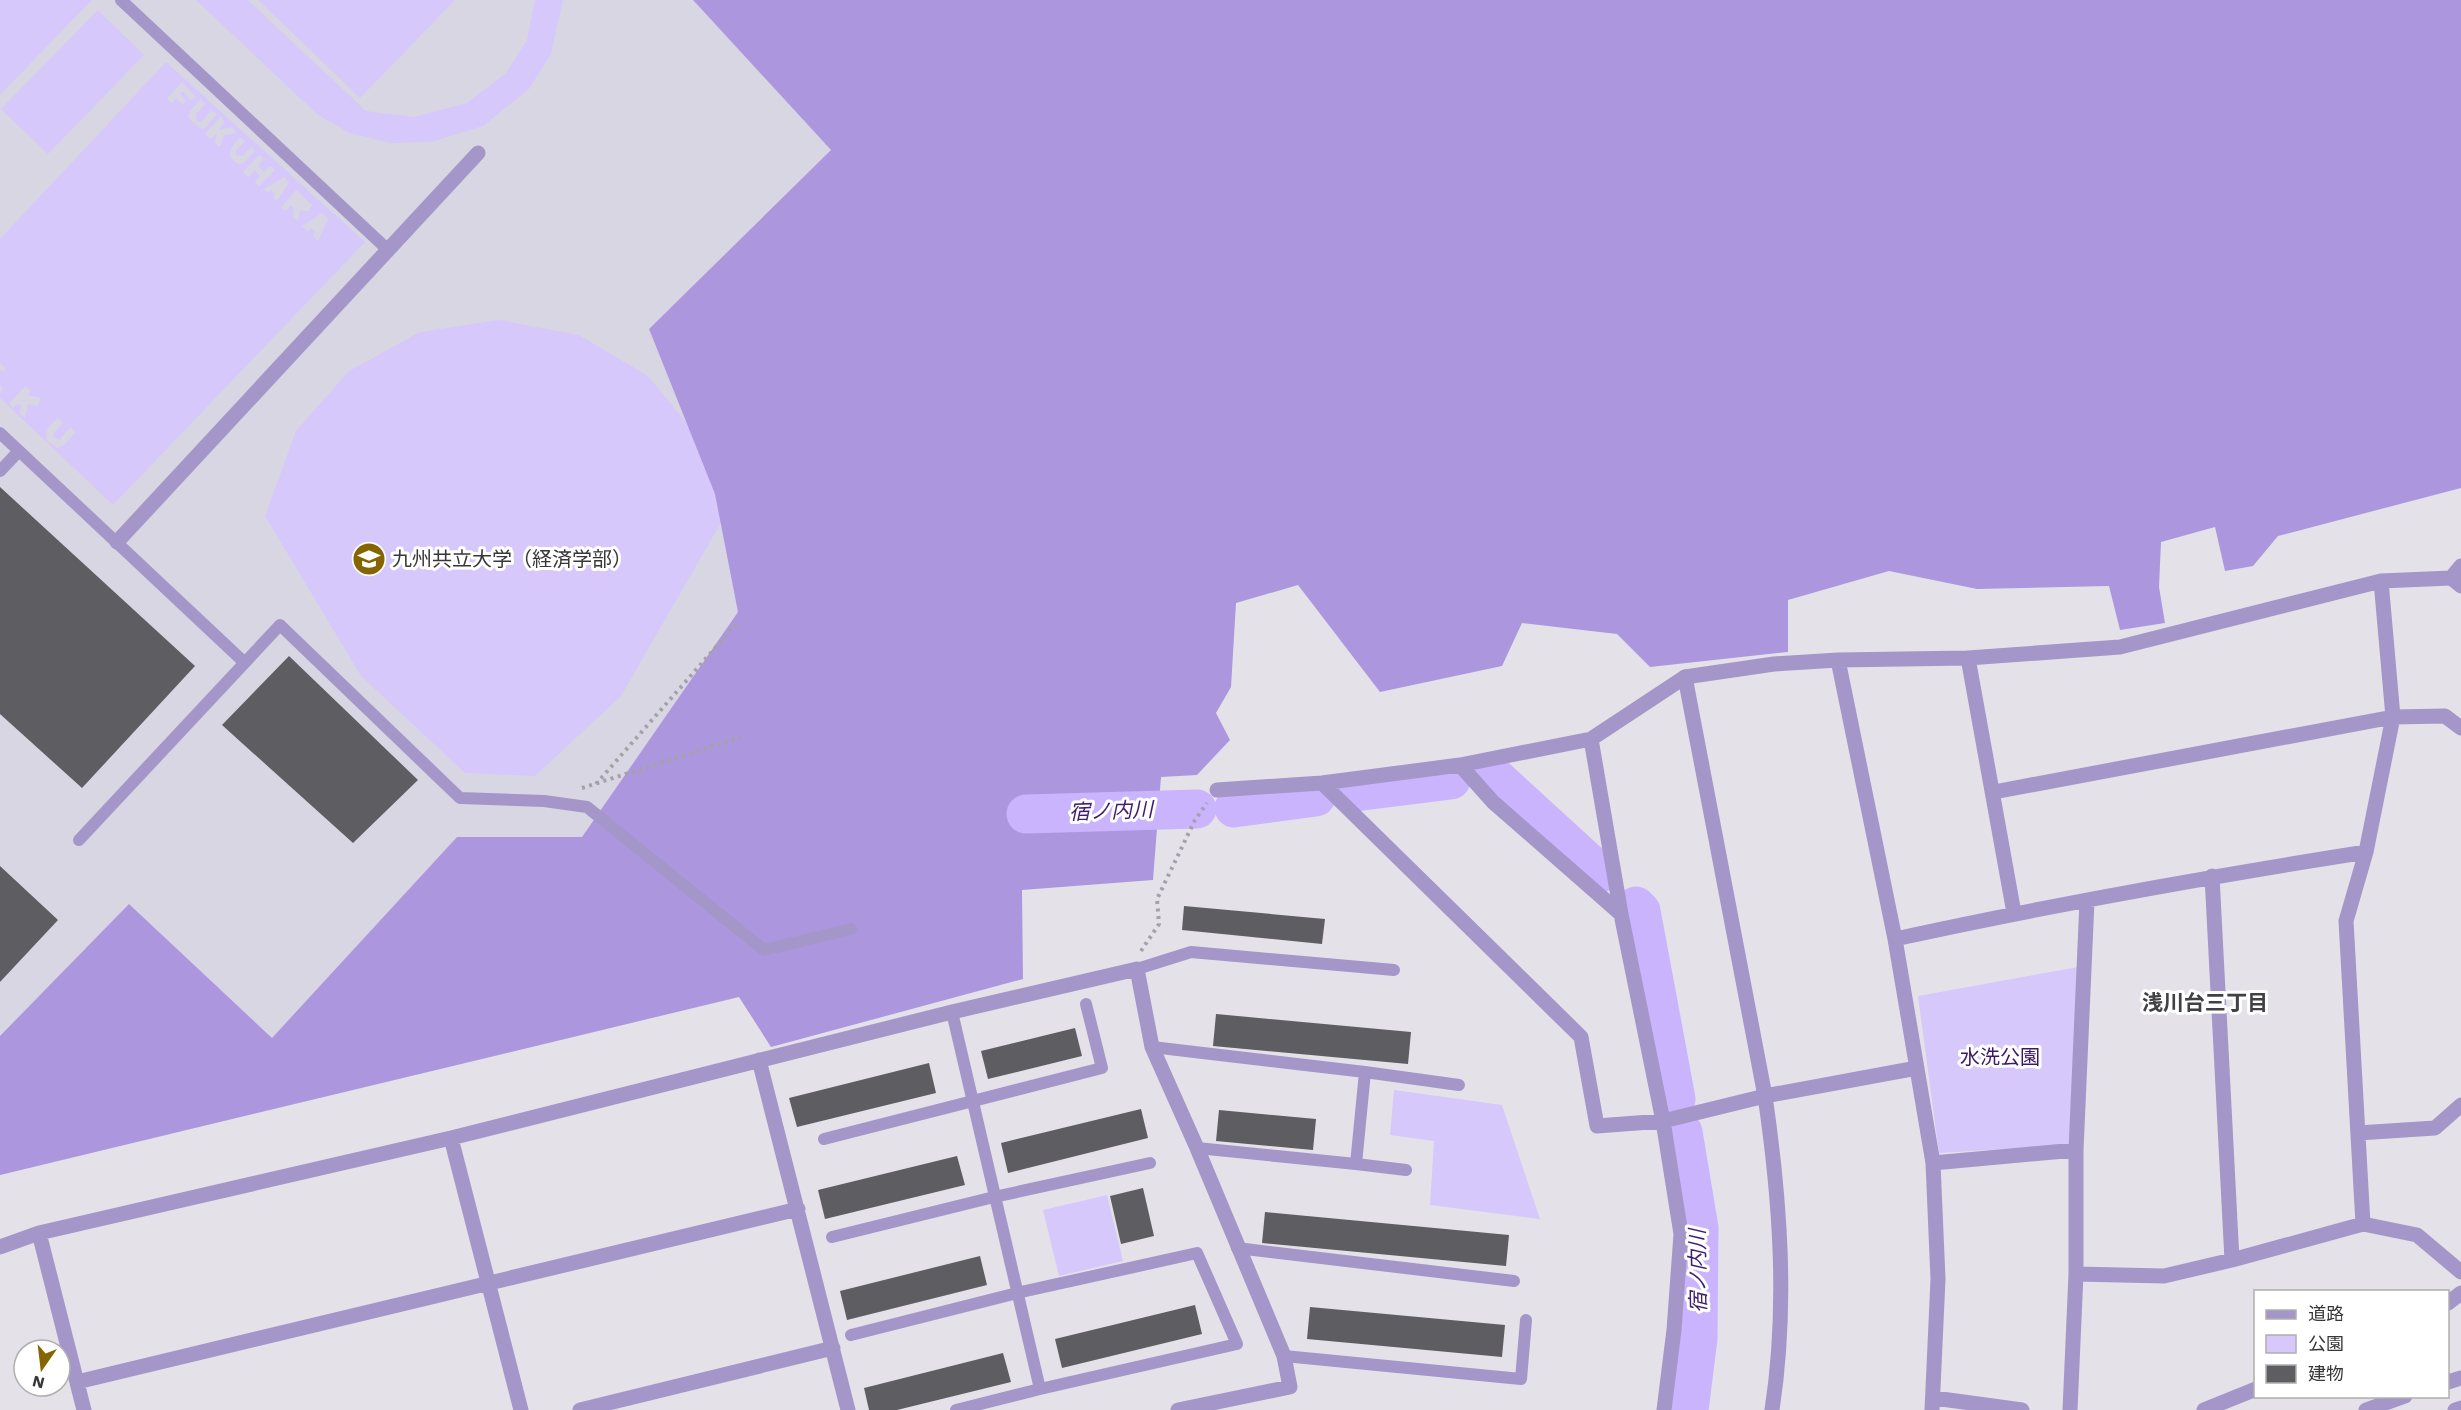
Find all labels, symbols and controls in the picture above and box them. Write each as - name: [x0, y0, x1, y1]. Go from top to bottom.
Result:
- school or university icon: 九州共立大学（経済学部）: [351, 541, 387, 577]
- place label: 九州共立大学（経済学部）: [392, 547, 632, 571]
- water label: 宿ノ内川: [1069, 796, 1155, 824]
- district label: 浅川台三丁目: [2142, 990, 2268, 1015]
- park label: 水洗公園: [1960, 1045, 2040, 1069]
- water label: 宿ノ内川: [1684, 1227, 1711, 1313]
- legend: [2254, 1290, 2449, 1398]
- text: 道路: [2308, 1303, 2344, 1324]
- text: 公園: [2308, 1333, 2344, 1354]
- north arrow: [12, 1338, 72, 1398]
- text: 建物: [2308, 1363, 2344, 1384]
- text: N: [30, 1371, 47, 1393]

